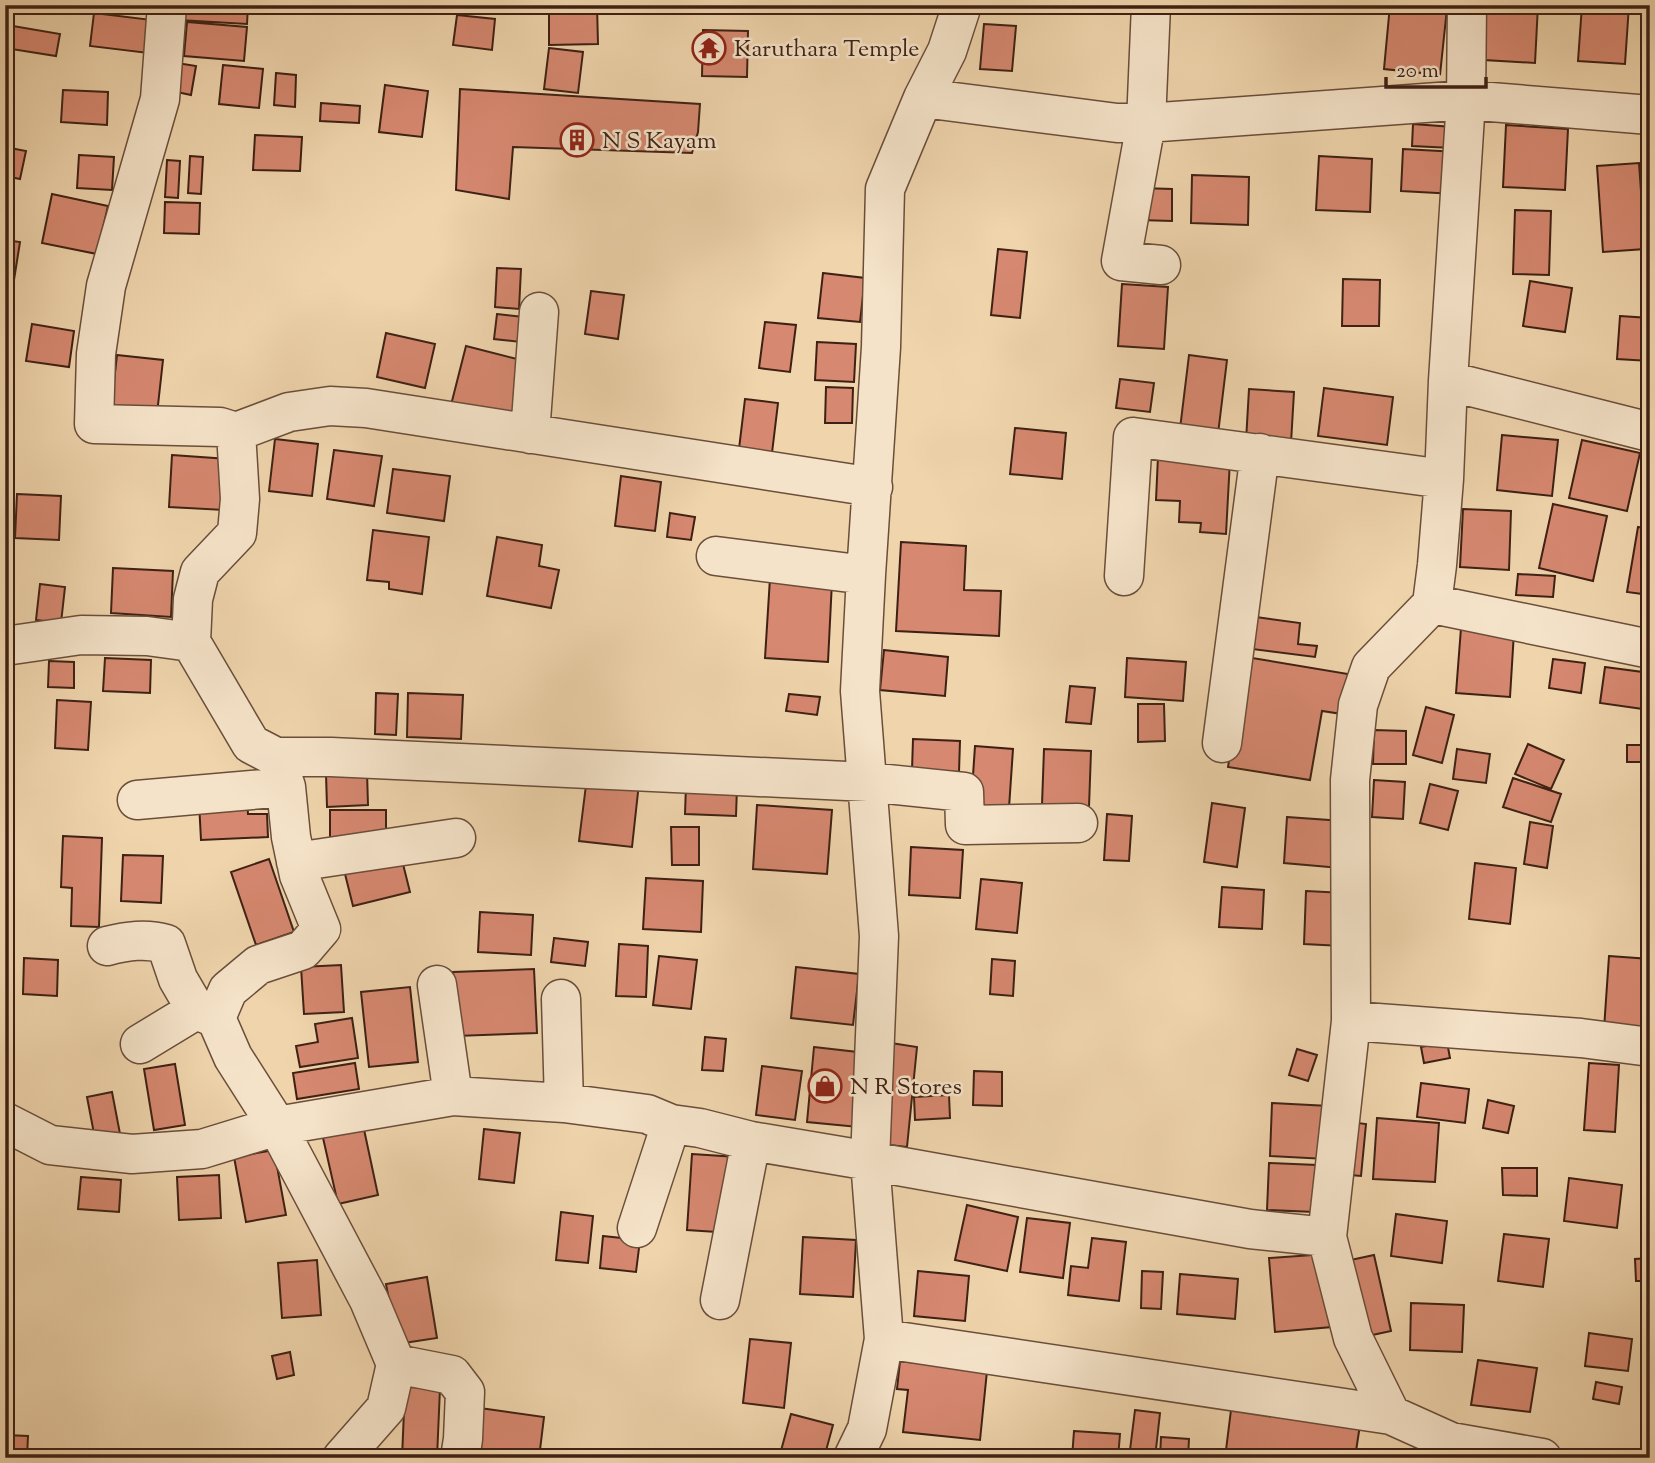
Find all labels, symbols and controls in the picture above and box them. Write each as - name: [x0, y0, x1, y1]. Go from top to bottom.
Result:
- temple icon: Karuthara Temple: [690, 29, 728, 67]
- place label: Karuthara Temple: [734, 33, 920, 67]
- scale bar: [1386, 46, 1485, 90]
- text: 20 m: [1396, 57, 1439, 87]
- building icon: N S Kayam: [558, 121, 596, 159]
- place label: N S Kayam: [602, 125, 717, 159]
- shop icon: N R Stores: [806, 1067, 844, 1105]
- place label: N R Stores: [850, 1071, 962, 1105]

